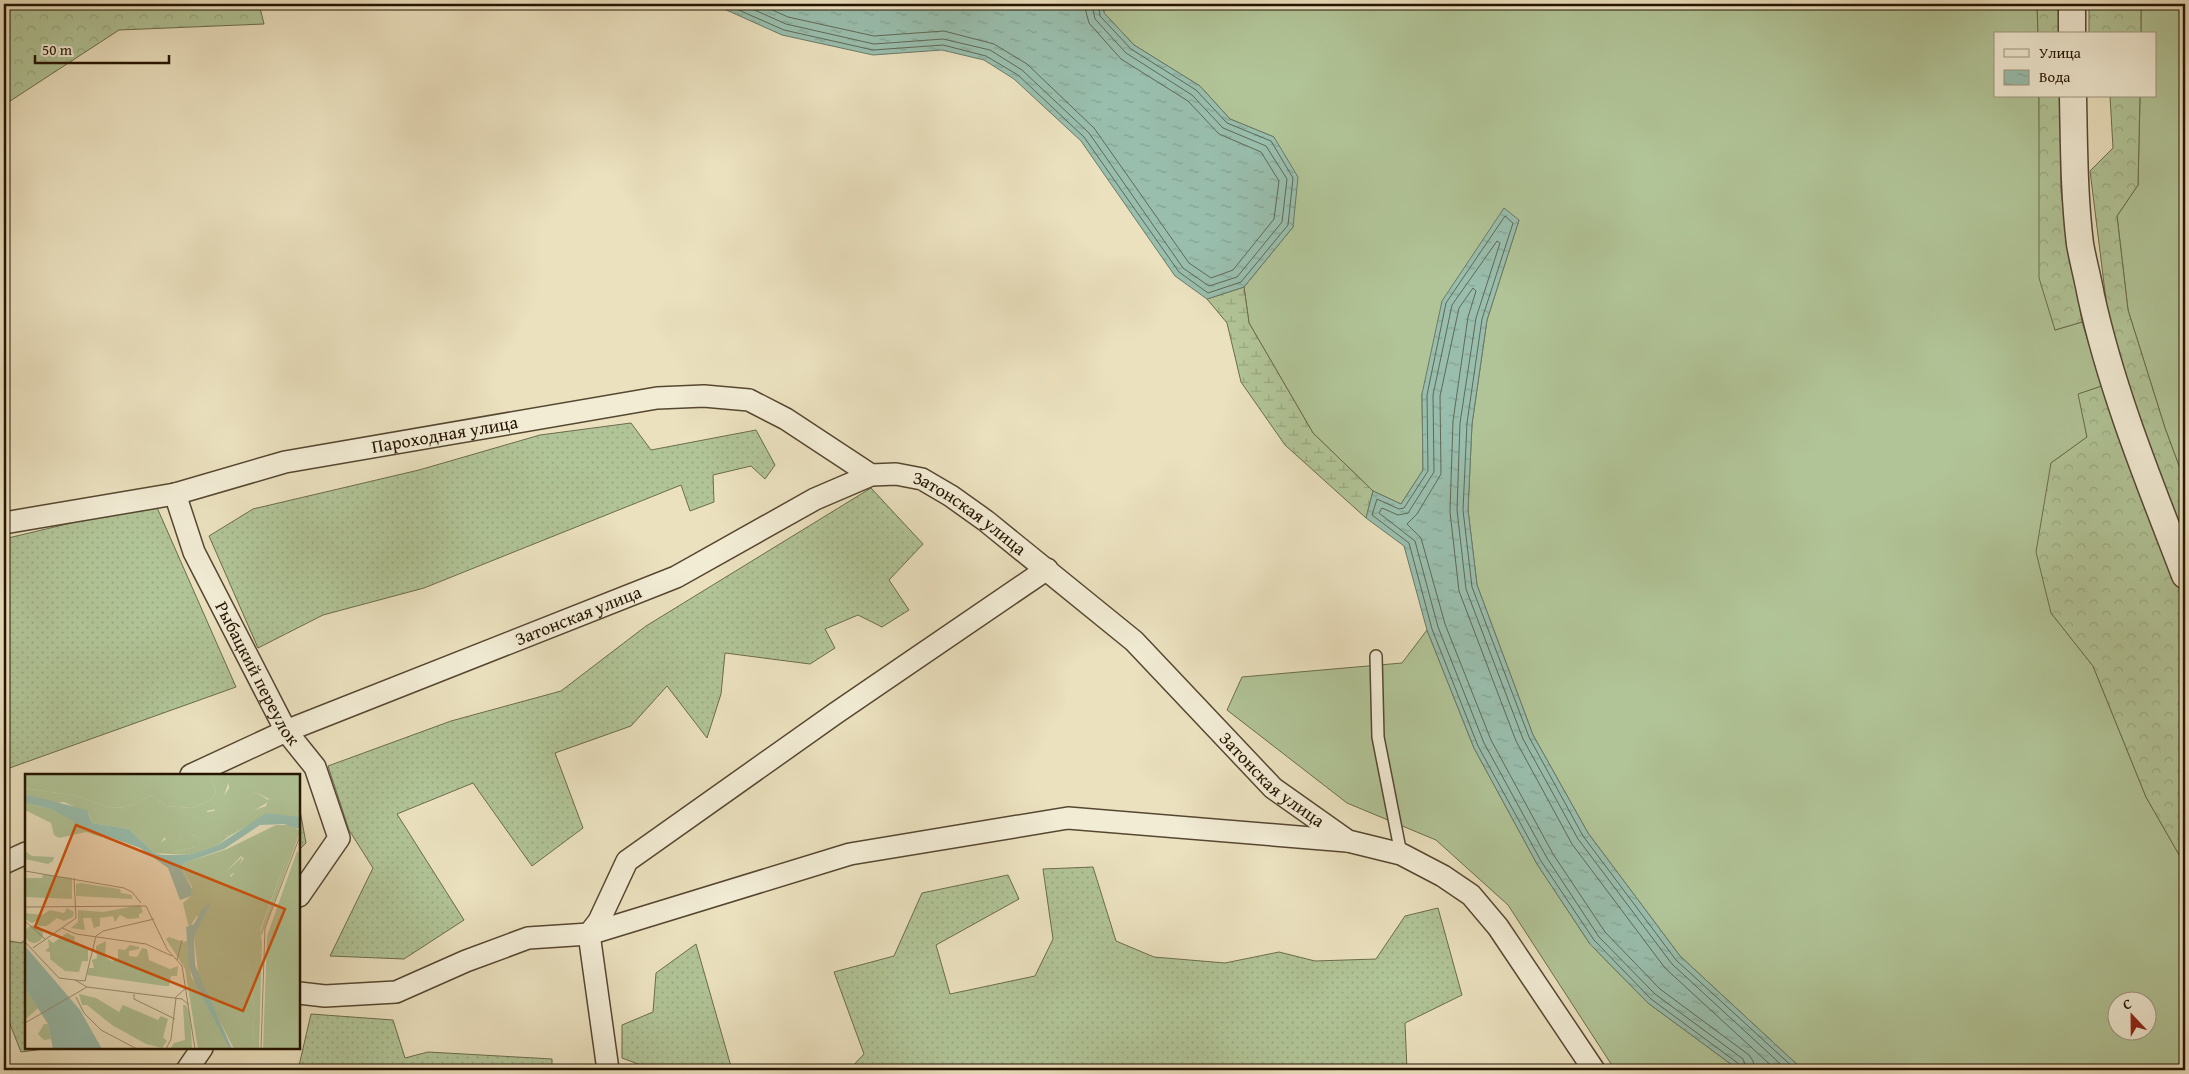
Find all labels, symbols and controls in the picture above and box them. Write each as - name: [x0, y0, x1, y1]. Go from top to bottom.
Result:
- scale bar: [35, 32, 169, 64]
- legend: [1994, 32, 2156, 98]
- text: 50 m: [42, 39, 73, 60]
- text: Улица: [2039, 42, 2082, 63]
- text: Вода: [2039, 66, 2071, 87]
- street label: Пароходная улица: [369, 408, 520, 460]
- street label: Затонская улица: [911, 464, 1033, 562]
- street label: Затонская улица: [511, 578, 646, 652]
- street label: Рыбацкий переулок: [209, 596, 307, 752]
- street label: Затонская улица: [1213, 725, 1331, 834]
- inset map: [25, 774, 300, 1049]
- north arrow: [2106, 992, 2156, 1042]
- text: С: [2120, 993, 2135, 1015]

